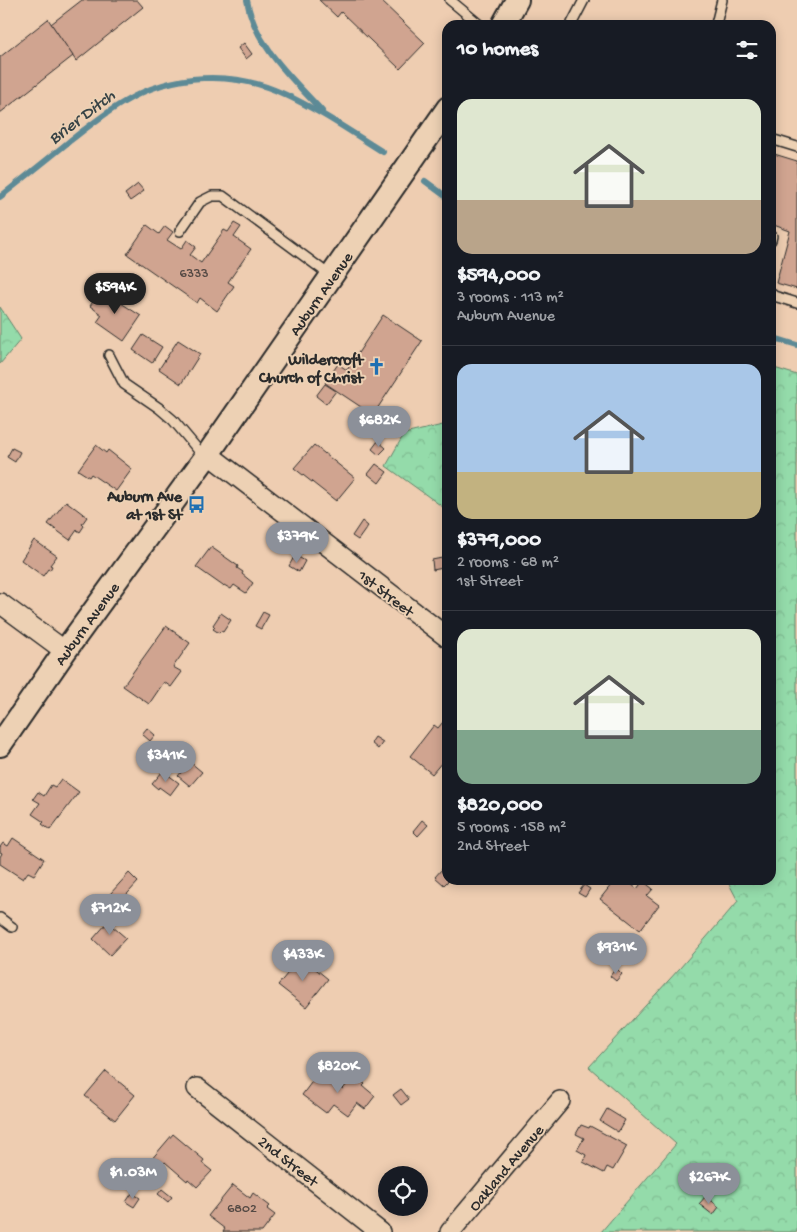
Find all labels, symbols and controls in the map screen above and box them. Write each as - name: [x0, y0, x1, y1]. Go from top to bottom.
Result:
- icon: filters: [733, 36, 761, 64]
- text: 10 homes: [457, 38, 538, 63]
- water label: Brier Ditch: [45, 86, 120, 150]
- icon: home: [564, 131, 654, 221]
- street label: Auburn Avenue: [287, 249, 359, 341]
- text: $594,000: [457, 264, 540, 289]
- house number: 6333: [180, 266, 208, 283]
- pin: $594K: [80, 272, 150, 315]
- text: $594K: [95, 279, 135, 298]
- text: 3 rooms · 113 m²: [457, 289, 564, 308]
- text: Auburn Avenue: [457, 308, 555, 327]
- place label: Wildercroft Church of Christ: [258, 351, 364, 389]
- church icon: Wildercroft Church of Christ: [367, 357, 387, 377]
- icon: home: [564, 397, 654, 487]
- pin: $682K: [344, 406, 414, 448]
- text: $682K: [359, 412, 399, 431]
- place label: Auburn Ave at 1st St: [106, 489, 183, 526]
- bus stop icon: Auburn Ave at 1st St: [186, 494, 206, 514]
- pin: $379K: [262, 522, 332, 564]
- text: $379K: [277, 528, 317, 547]
- text: $379,000: [457, 529, 541, 554]
- text: 2 rooms · 68 m²: [457, 554, 559, 573]
- street label: 1st Street: [352, 567, 418, 623]
- text: 1st Street: [457, 573, 522, 592]
- street label: Auburn Avenue: [52, 579, 126, 670]
- icon: home: [564, 662, 654, 752]
- pin: $341K: [131, 740, 201, 783]
- text: $341K: [147, 747, 185, 766]
- text: $820,000: [457, 794, 543, 819]
- text: 5 rooms · 158 m²: [457, 819, 566, 838]
- text: 2nd Street: [457, 838, 528, 857]
- pin: $712K: [75, 894, 145, 936]
- text: $712K: [91, 900, 129, 919]
- pin: $931K: [581, 932, 651, 975]
- text: $931K: [597, 939, 635, 958]
- pin: $433K: [268, 940, 338, 982]
- text: $433K: [283, 946, 323, 965]
- pin: $820K: [303, 1052, 373, 1094]
- text: $820K: [317, 1058, 359, 1077]
- street label: Oakland Avenue: [466, 1122, 550, 1216]
- street label: 2nd Street: [253, 1133, 322, 1193]
- pin: $1.03M: [92, 1158, 174, 1200]
- pin: $267K: [674, 1162, 744, 1205]
- text: $1.03M: [109, 1164, 157, 1183]
- map controls: [378, 1166, 428, 1216]
- button: locate: [378, 1166, 428, 1216]
- text: $267K: [689, 1169, 729, 1188]
- house number: 6802: [227, 1201, 257, 1218]

